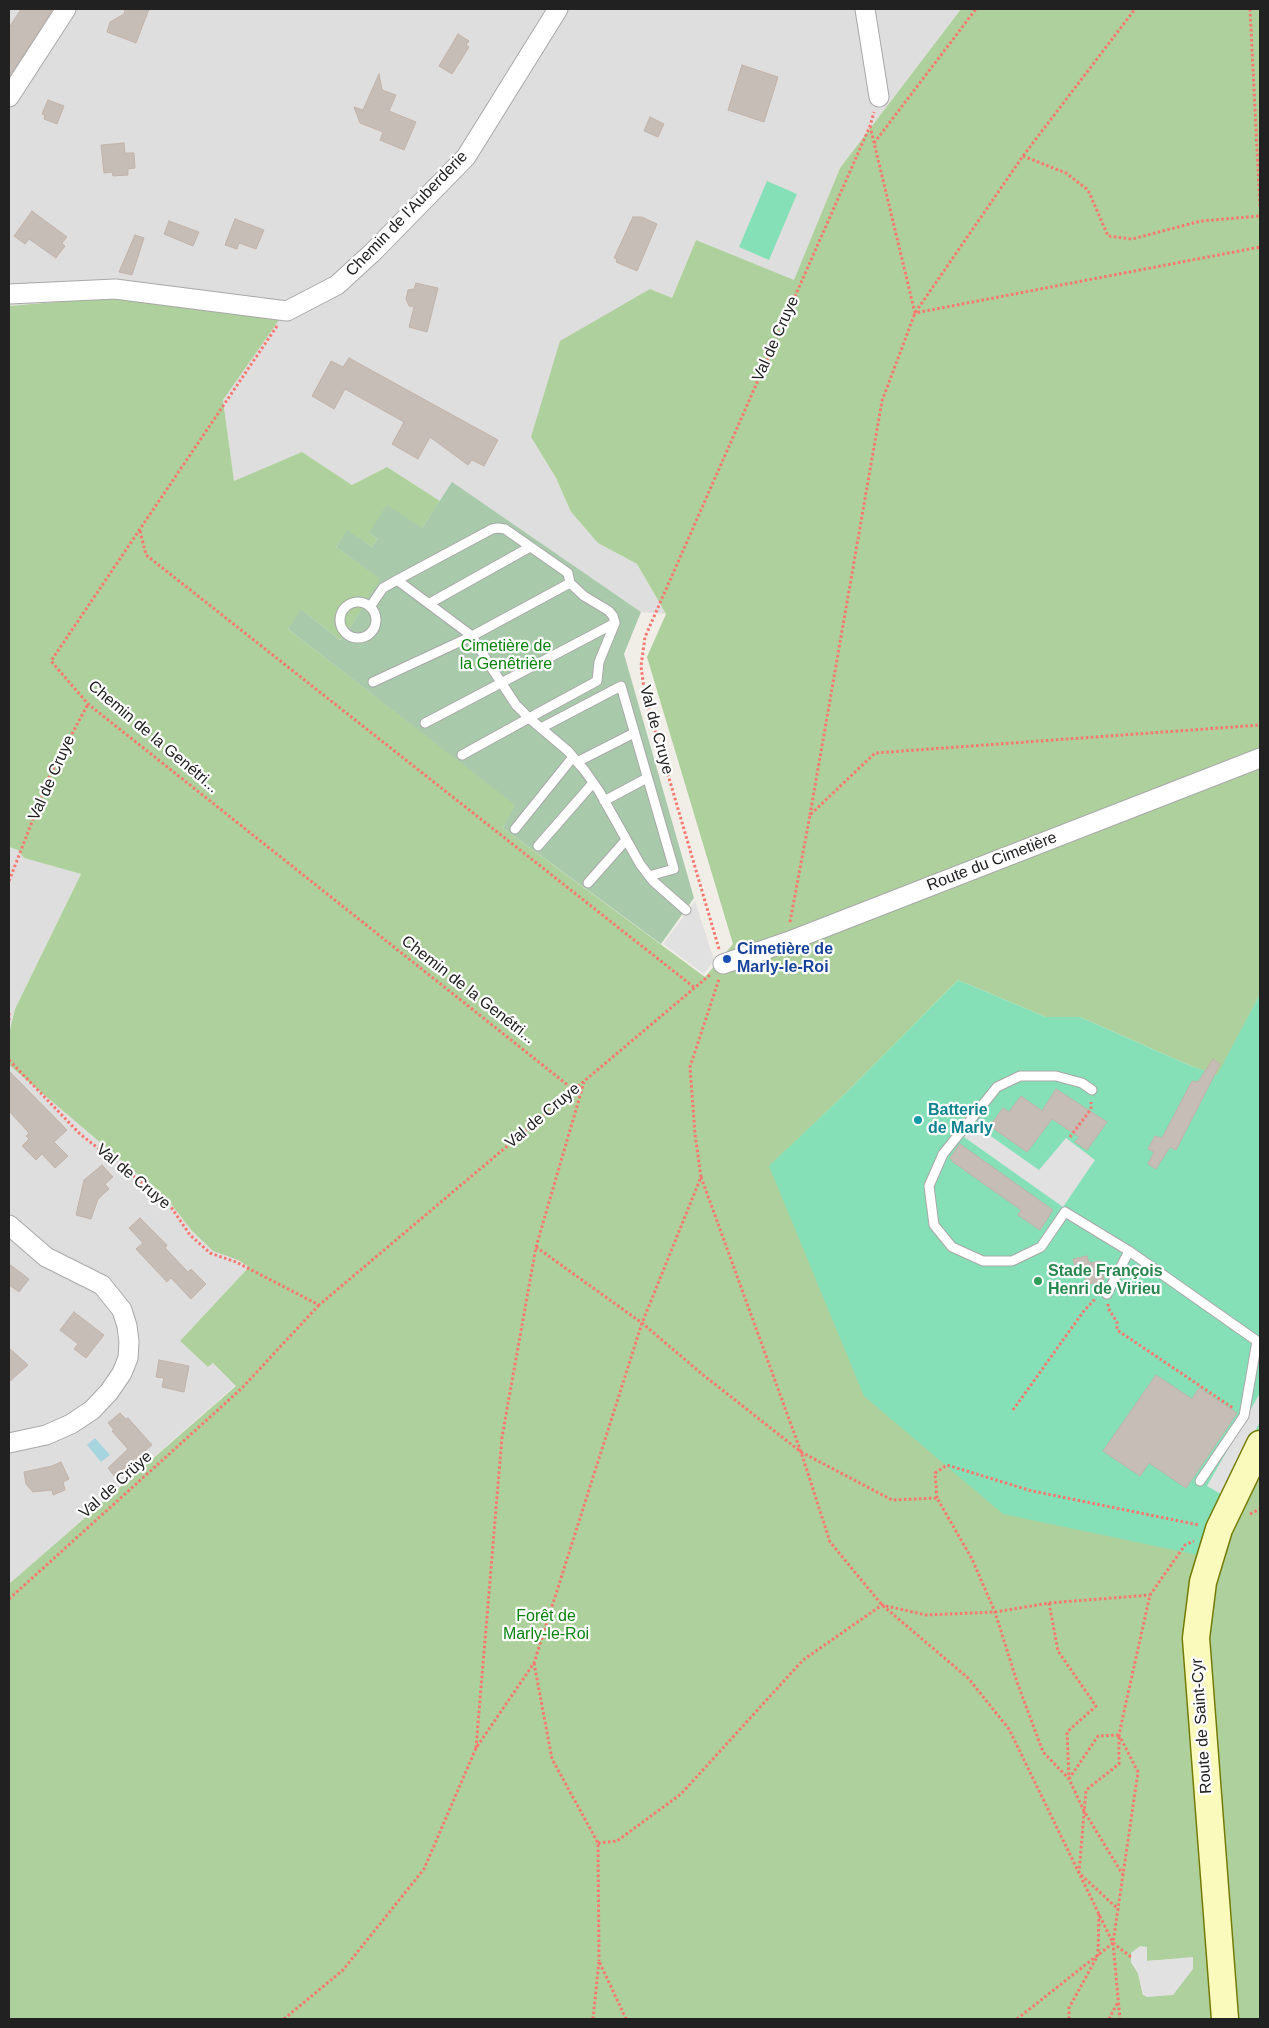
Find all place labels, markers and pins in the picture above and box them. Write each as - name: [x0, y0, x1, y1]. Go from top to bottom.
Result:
- place label: Cimetière de Marly-le-Roi: [737, 940, 833, 978]
- marker: Cimetière de Marly-le-Roi: [721, 953, 733, 965]
- place label: Batterie de Marly: [928, 1101, 993, 1139]
- marker: Batterie de Marly: [912, 1114, 924, 1126]
- place label: Stade François Henri de Virieu: [1048, 1262, 1163, 1300]
- marker: Stade François Henri de Virieu: [1032, 1275, 1044, 1287]

